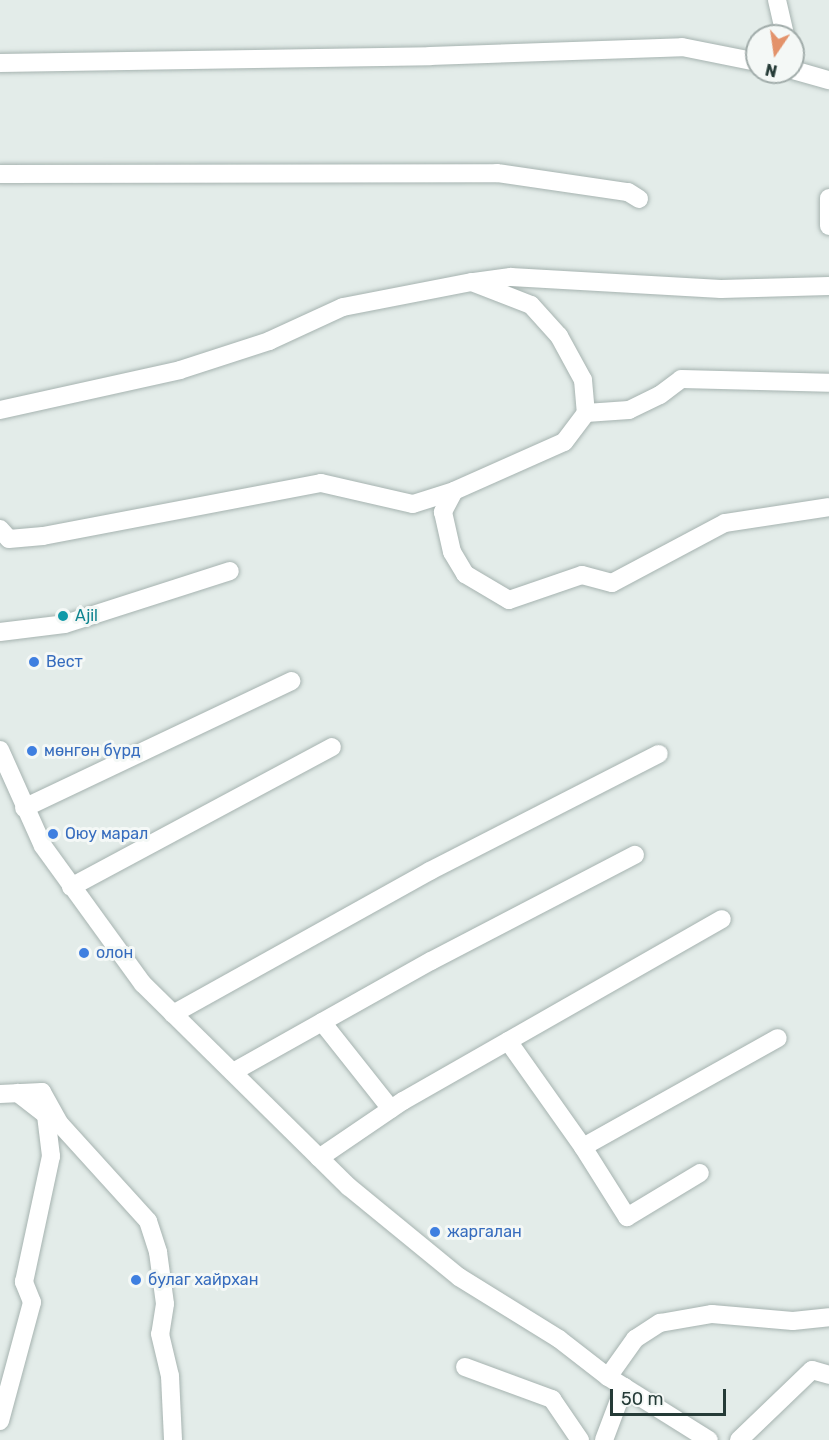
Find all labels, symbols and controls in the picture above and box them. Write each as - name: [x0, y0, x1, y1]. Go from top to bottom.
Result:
- north arrow: [745, 24, 805, 84]
- text: N: [764, 60, 779, 81]
- place label: Ajil: [75, 606, 98, 626]
- marker: Ajil: [56, 609, 70, 623]
- place label: Вест: [46, 652, 83, 672]
- marker: Вест: [27, 655, 41, 669]
- place label: мөнгөн бүрд: [44, 741, 141, 761]
- marker: мөнгөн бүрд: [25, 744, 39, 758]
- place label: Оюу марал: [65, 824, 148, 844]
- marker: Оюу марал: [46, 827, 60, 841]
- place label: олон: [96, 943, 133, 963]
- marker: олон: [77, 946, 91, 960]
- place label: жаргалан: [447, 1222, 522, 1242]
- marker: жаргалан: [428, 1225, 442, 1239]
- place label: булаг хайрхан: [148, 1270, 258, 1290]
- marker: булаг хайрхан: [129, 1273, 143, 1287]
- scale bar: [613, 1377, 728, 1415]
- text: 50 m: [621, 1388, 664, 1410]

